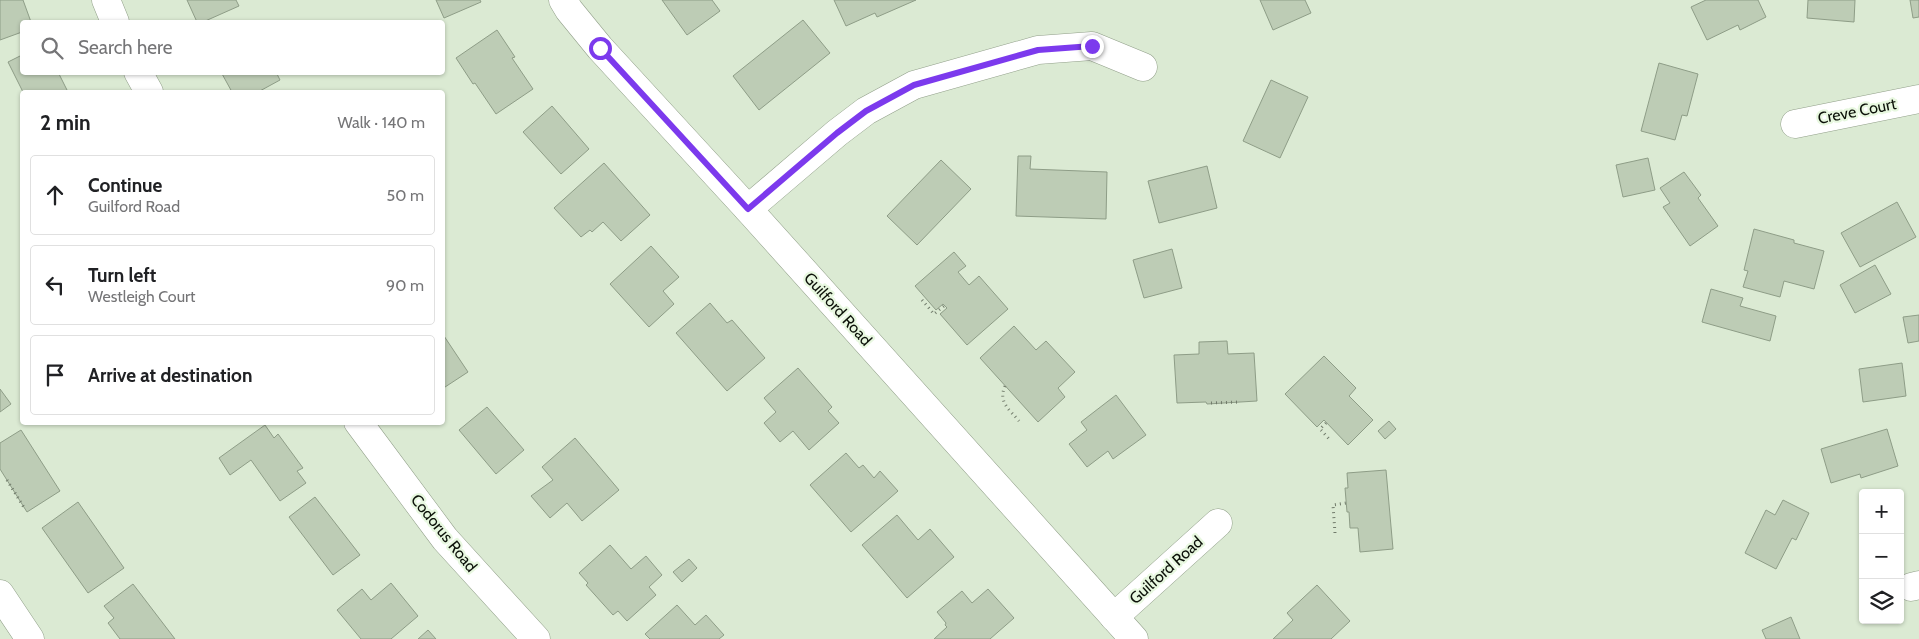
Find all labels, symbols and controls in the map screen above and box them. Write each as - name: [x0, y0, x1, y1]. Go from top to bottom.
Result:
- search box: [20, 20, 445, 75]
- icon: search: [38, 34, 66, 62]
- route end: [1081, 35, 1104, 58]
- text: Search here: [78, 36, 172, 59]
- route start: [589, 37, 612, 60]
- street label: Creve Court: [1816, 94, 1898, 128]
- text: 2 min: [40, 110, 91, 135]
- text: Walk · 140 m: [338, 113, 425, 132]
- text: Continue: [88, 174, 162, 197]
- icon: ahead: [41, 181, 69, 209]
- text: 50 m: [387, 186, 424, 205]
- text: Guilford Road: [88, 197, 180, 216]
- text: Turn left: [88, 264, 156, 287]
- street label: Guilford Road: [800, 268, 876, 350]
- icon: left: [41, 271, 69, 299]
- text: 90 m: [386, 276, 424, 295]
- text: Westleigh Court: [88, 287, 196, 306]
- icon: arrive: [41, 361, 69, 389]
- text: Arrive at destination: [88, 364, 252, 387]
- map controls: [1859, 489, 1904, 624]
- button: +: [1859, 489, 1904, 534]
- street label: Codorus Road: [407, 490, 481, 576]
- street label: Guilford Road: [1125, 532, 1207, 608]
- button: −: [1859, 534, 1904, 579]
- button: layers: [1859, 579, 1904, 624]

